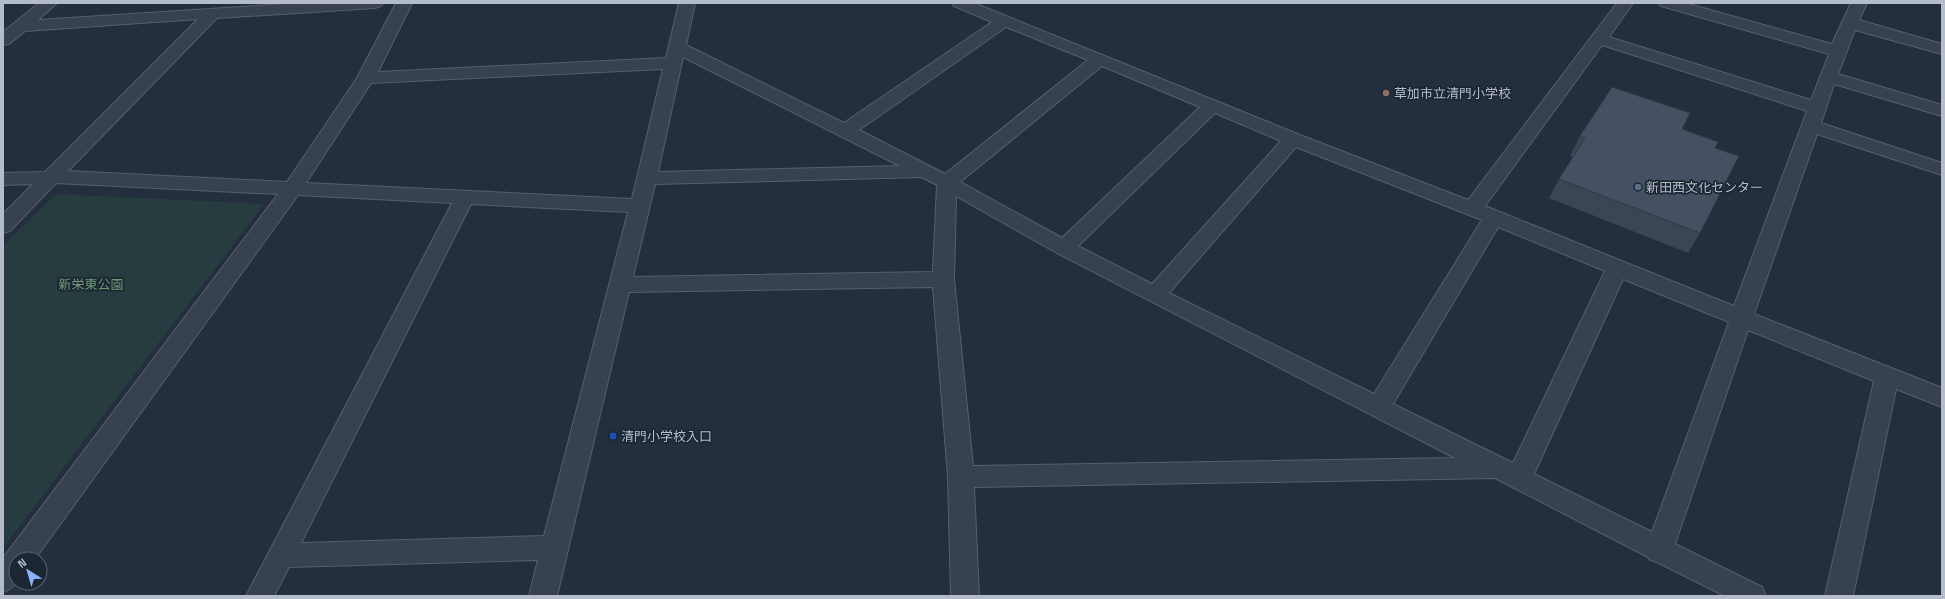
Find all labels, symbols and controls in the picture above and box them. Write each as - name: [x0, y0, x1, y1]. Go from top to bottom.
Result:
- place label: 草加市立清門小学校: [1394, 85, 1511, 102]
- marker: 草加市立清門小学校: [1381, 88, 1391, 98]
- place label: 新田西文化センター: [1646, 179, 1763, 196]
- marker: 新田西文化センター: [1633, 182, 1643, 192]
- park label: 新栄東公園: [58, 276, 124, 293]
- place label: 清門小学校入口: [621, 428, 712, 445]
- marker: 清門小学校入口: [608, 431, 618, 441]
- north arrow: [8, 551, 48, 591]
- text: N: [15, 555, 29, 571]

